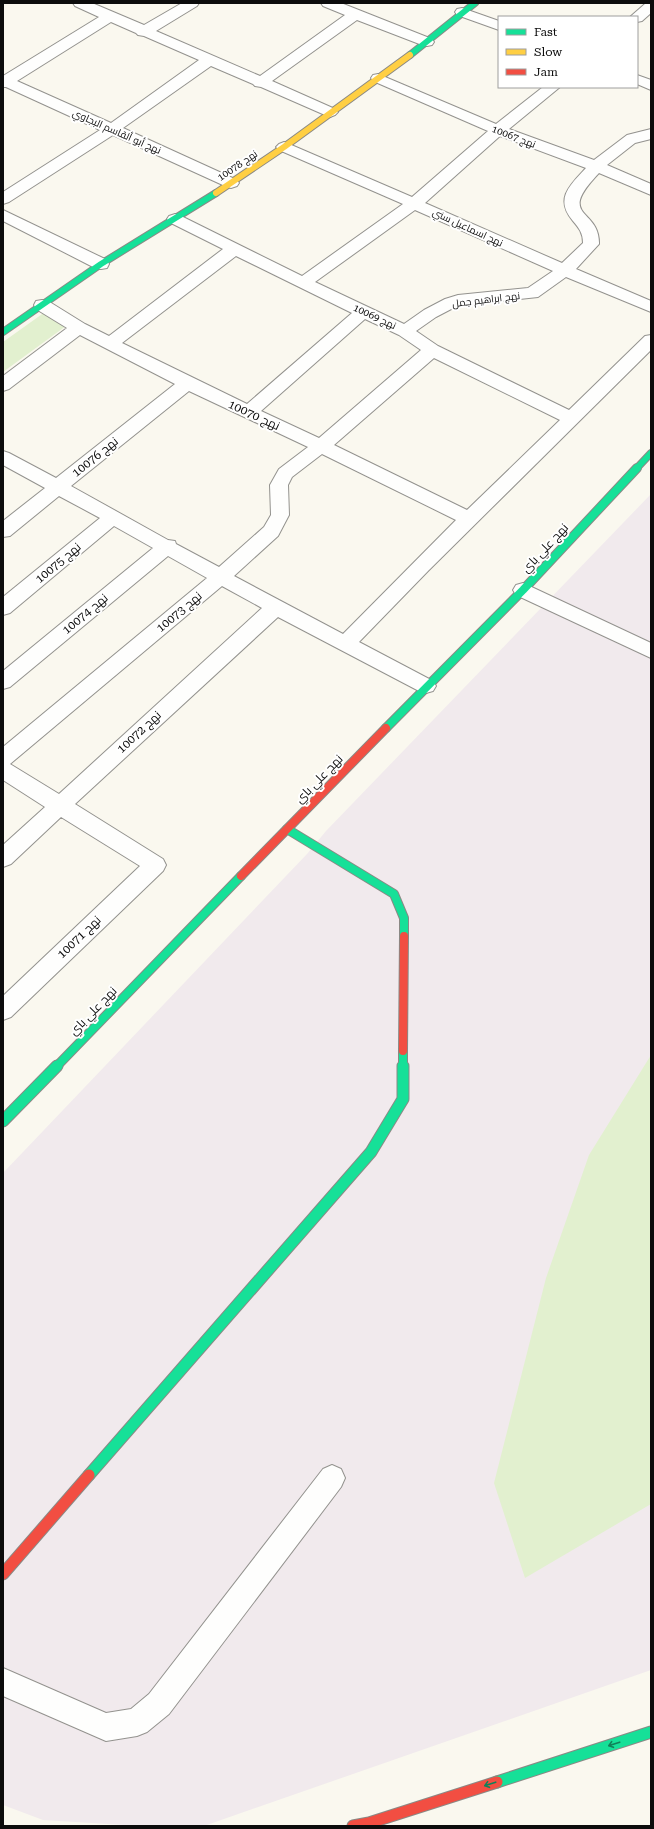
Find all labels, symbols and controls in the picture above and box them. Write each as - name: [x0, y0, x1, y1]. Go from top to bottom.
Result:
- legend: [498, 16, 638, 88]
- text: Fast: [534, 25, 558, 39]
- text: Slow: [534, 45, 562, 59]
- text: Jam: [534, 65, 558, 79]
- street label: نهج أبو ألقاسم البجاوي: [70, 106, 163, 158]
- street label: نهج 10067: [490, 123, 537, 151]
- street label: نهج 10078: [215, 148, 260, 184]
- street label: نهج اسماعيل سني: [430, 206, 505, 250]
- street label: نهج ابراهيم جمل: [451, 290, 521, 311]
- street label: نهج 10069: [351, 302, 398, 332]
- street label: نهج 10070: [226, 397, 282, 434]
- street label: نهج 10076: [69, 434, 122, 481]
- street label: نهج علي باي: [519, 521, 573, 577]
- street label: نهج 10075: [32, 540, 84, 587]
- street label: نهج 10073: [153, 589, 205, 636]
- street label: نهج 10074: [59, 591, 111, 638]
- street label: نهج 10072: [114, 708, 165, 757]
- street label: نهج علي باي: [292, 752, 348, 808]
- street label: نهج 10071: [54, 913, 104, 962]
- street label: نهج علي باي: [66, 984, 122, 1040]
- one-way arrow: [608, 1740, 620, 1748]
- one-way arrow: [485, 1780, 497, 1788]

